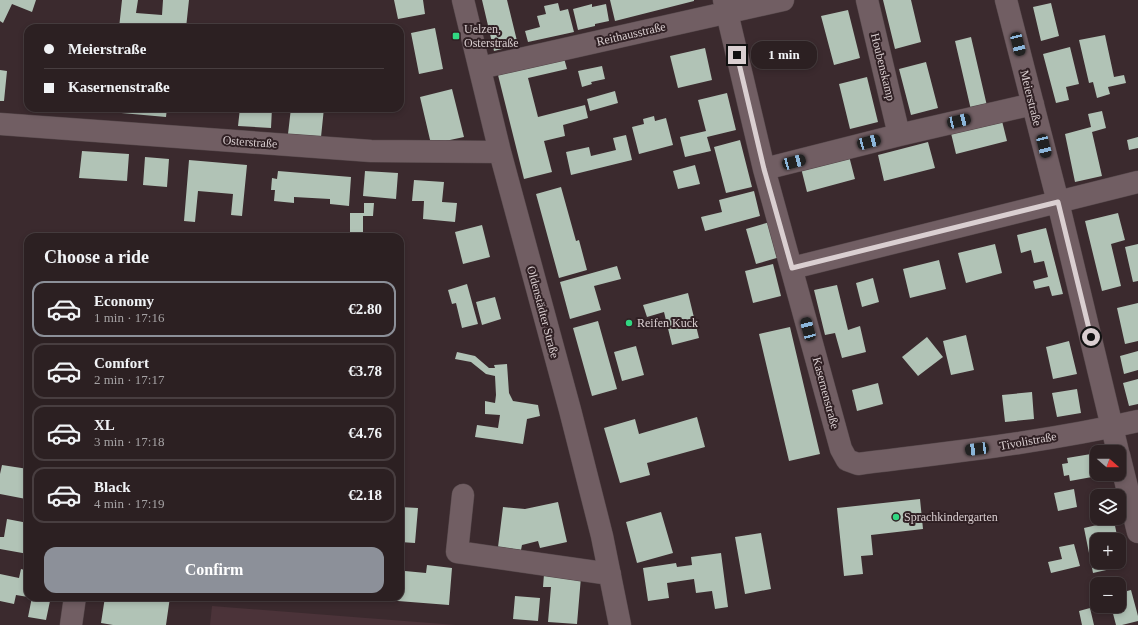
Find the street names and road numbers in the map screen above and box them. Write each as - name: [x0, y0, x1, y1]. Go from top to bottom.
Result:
- street label: Reithausstraße: [595, 19, 667, 49]
- street label: Houbenskamp: [868, 32, 898, 102]
- street label: Meierstraße: [1017, 69, 1045, 127]
- street label: Osterstraße: [222, 133, 278, 151]
- street label: Oldenstädter Straße: [524, 264, 562, 360]
- street label: Kasernenstraße: [810, 355, 842, 431]
- street label: Tivolistraße: [998, 429, 1058, 453]

